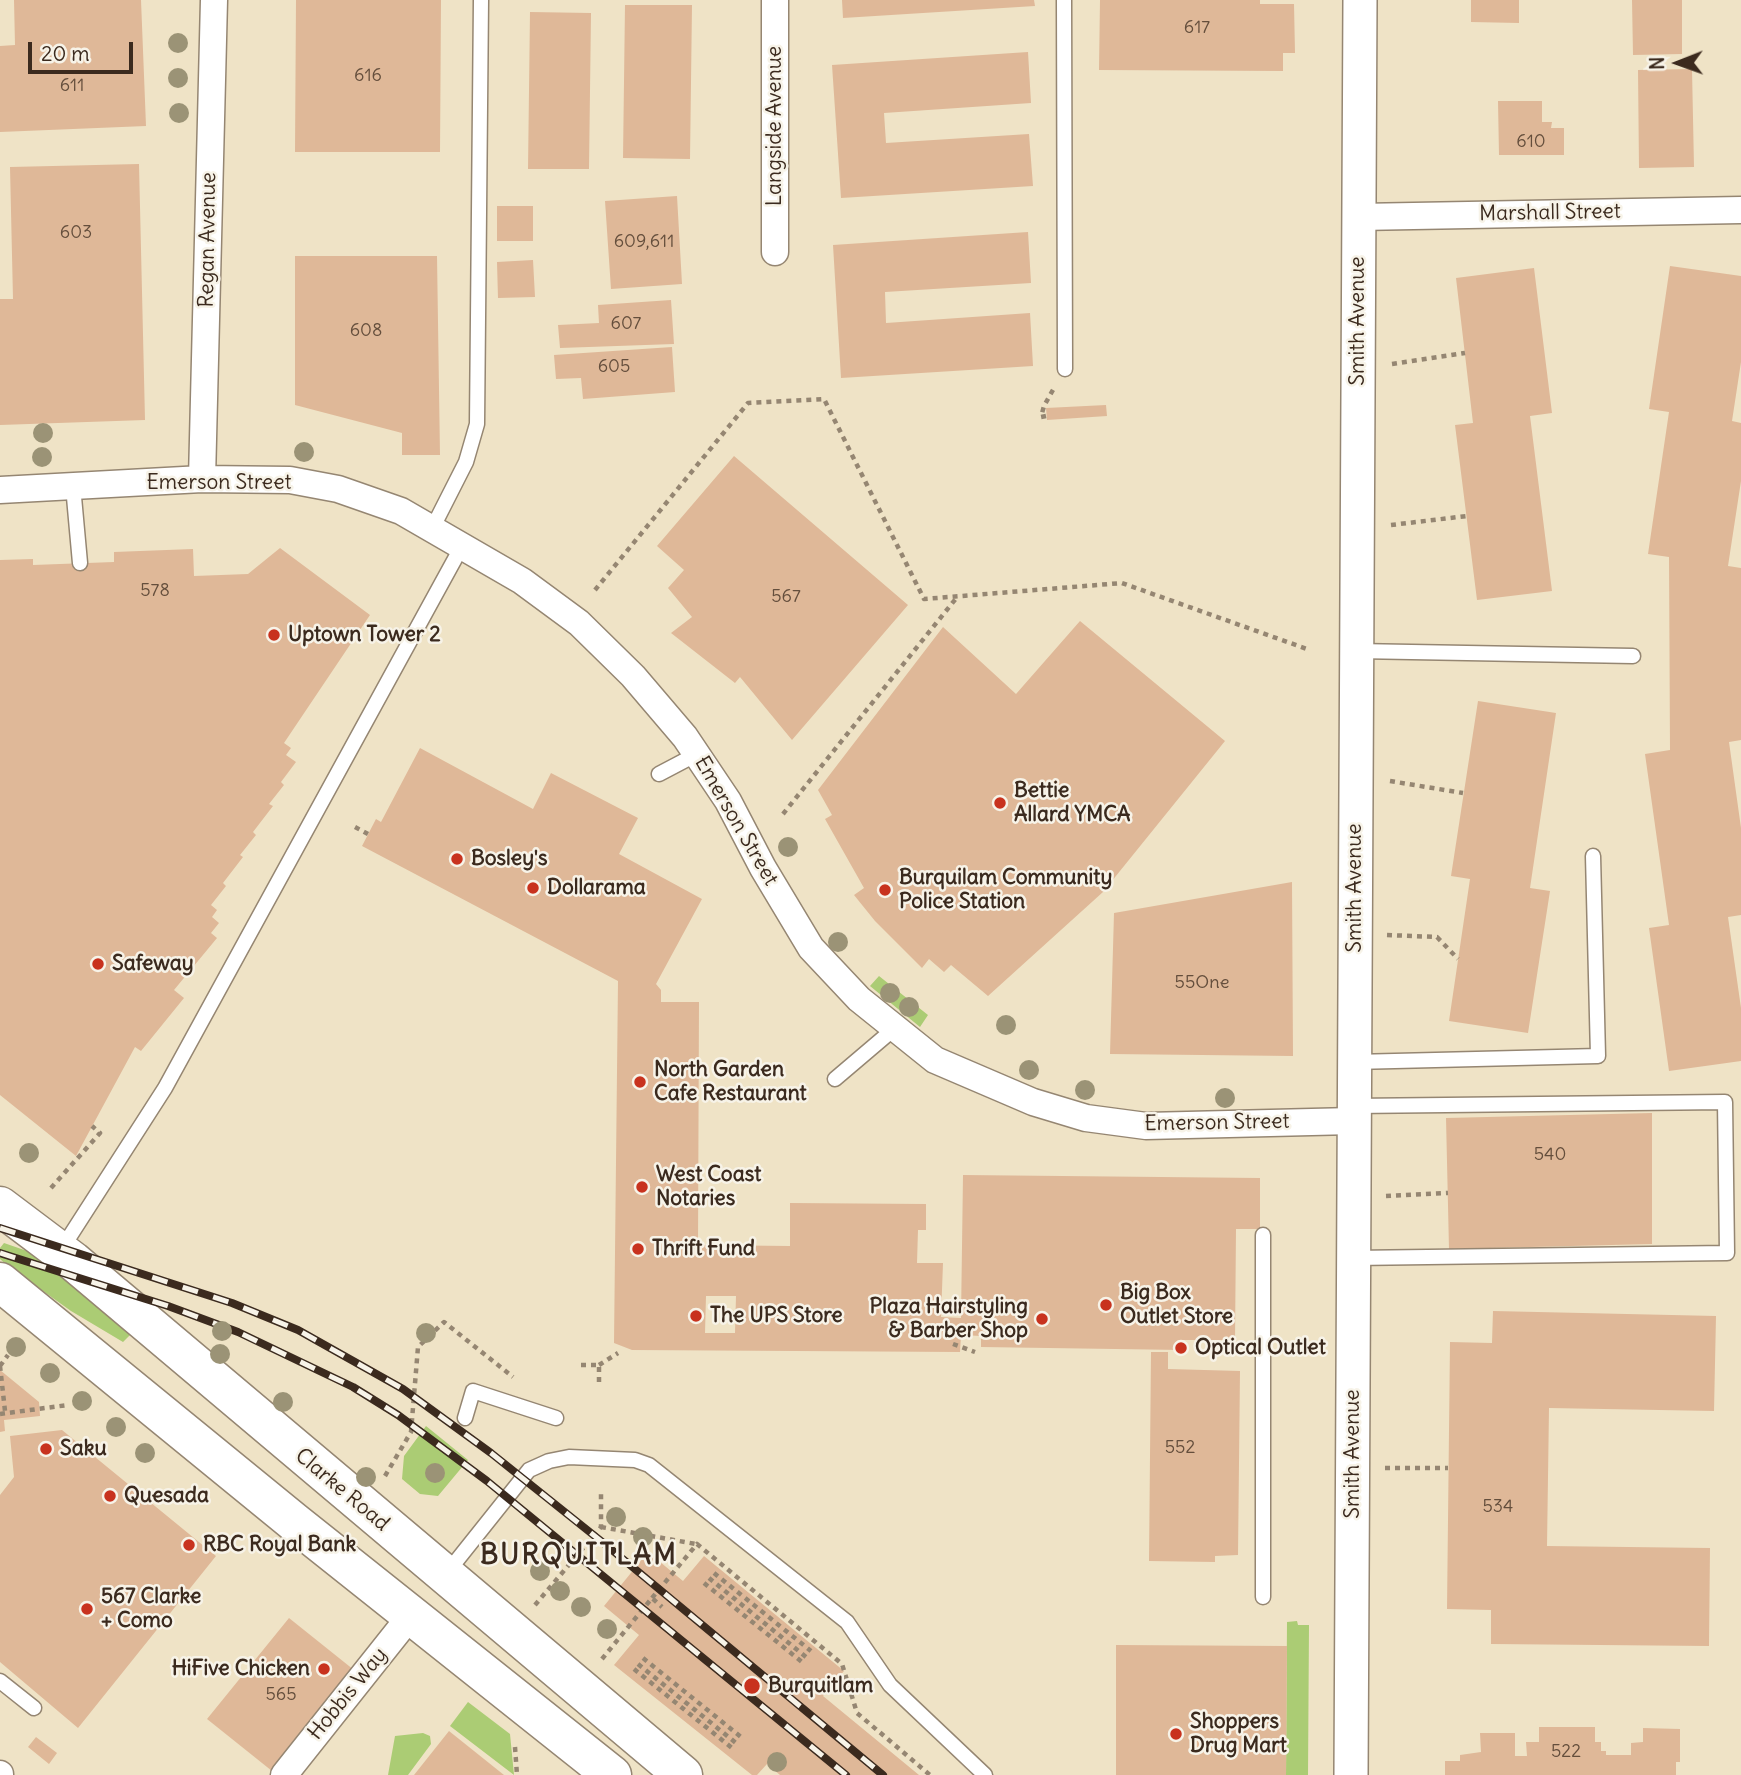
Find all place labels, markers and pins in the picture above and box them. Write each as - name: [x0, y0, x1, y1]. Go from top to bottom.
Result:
- place label: Uptown Tower 2: [288, 622, 441, 648]
- marker: Uptown Tower 2: [266, 627, 282, 643]
- place label: Bettie Allard YMCA: [1014, 778, 1131, 828]
- marker: Bettie Allard YMCA: [992, 795, 1008, 811]
- place label: Bosley's: [471, 846, 548, 872]
- marker: Bosley's: [449, 851, 465, 867]
- place label: Burquilam Community Police Station: [899, 865, 1112, 915]
- place label: Dollarama: [547, 875, 646, 901]
- marker: Dollarama: [525, 880, 541, 896]
- marker: Burquilam Community Police Station: [877, 882, 893, 898]
- place label: Safeway: [112, 951, 194, 977]
- marker: Safeway: [90, 956, 106, 972]
- place label: North Garden Cafe Restaurant: [654, 1057, 807, 1107]
- marker: North Garden Cafe Restaurant: [632, 1074, 648, 1090]
- place label: West Coast Notaries: [656, 1162, 761, 1212]
- marker: West Coast Notaries: [634, 1179, 650, 1195]
- place label: Thrift Fund: [652, 1236, 755, 1262]
- marker: Thrift Fund: [630, 1241, 646, 1257]
- place label: Big Box Outlet Store: [1120, 1280, 1233, 1330]
- place label: Plaza Hairstyling & Barber Shop: [870, 1294, 1028, 1344]
- marker: Big Box Outlet Store: [1098, 1297, 1114, 1313]
- place label: The UPS Store: [710, 1303, 843, 1329]
- marker: The UPS Store: [688, 1308, 704, 1324]
- marker: Plaza Hairstyling & Barber Shop: [1034, 1311, 1050, 1327]
- place label: Optical Outlet: [1195, 1335, 1326, 1361]
- marker: Optical Outlet: [1173, 1340, 1189, 1356]
- place label: Saku: [60, 1436, 107, 1462]
- marker: Saku: [38, 1441, 54, 1457]
- place label: Quesada: [124, 1483, 209, 1509]
- marker: Quesada: [102, 1488, 118, 1504]
- place label: RBC Royal Bank: [203, 1532, 356, 1558]
- marker: RBC Royal Bank: [181, 1537, 197, 1553]
- place label: 567 Clarke + Como: [101, 1584, 201, 1634]
- marker: 567 Clarke + Como: [79, 1601, 95, 1617]
- place label: HiFive Chicken: [172, 1656, 310, 1682]
- marker: HiFive Chicken: [316, 1661, 332, 1677]
- place label: Burquitlam: [768, 1673, 873, 1699]
- marker: Burquitlam: [742, 1676, 762, 1696]
- place label: Shoppers Drug Mart: [1190, 1709, 1287, 1759]
- marker: Shoppers Drug Mart: [1168, 1726, 1184, 1742]

